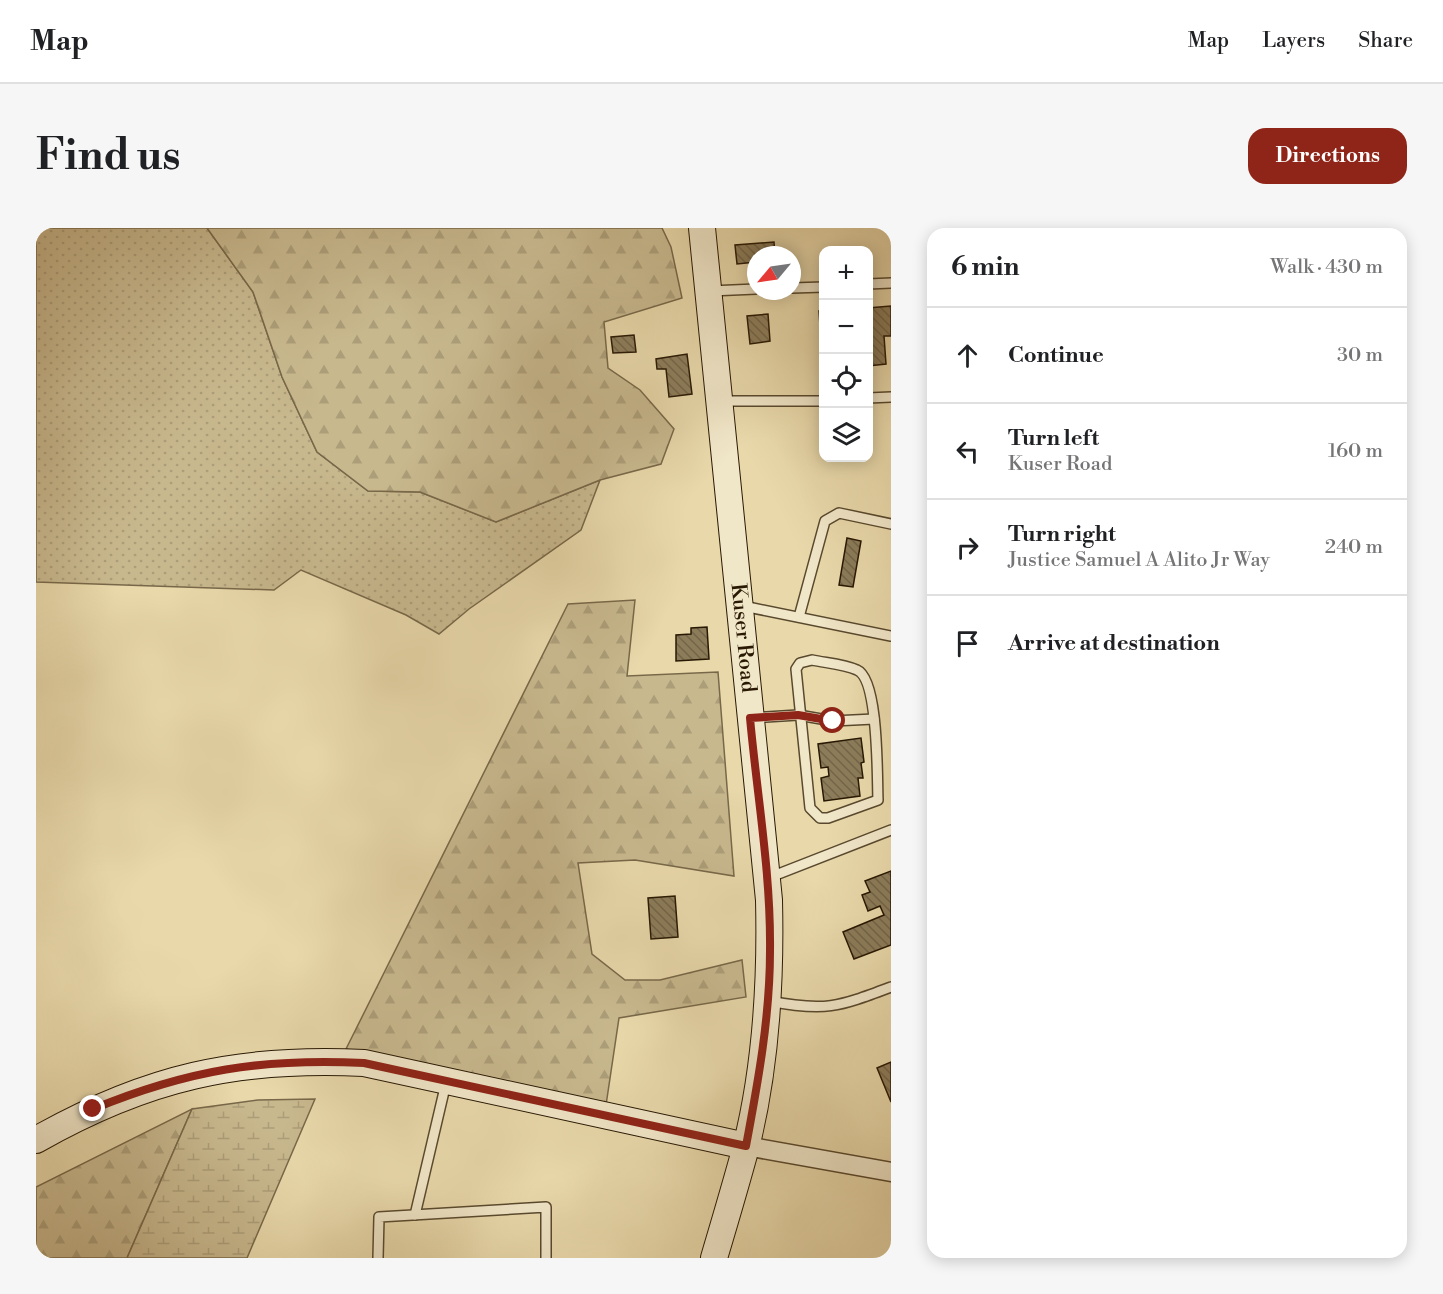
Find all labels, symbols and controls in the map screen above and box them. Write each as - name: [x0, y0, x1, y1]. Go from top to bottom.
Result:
- text: Map: [30, 24, 89, 59]
- text: Map: [1188, 28, 1229, 54]
- text: Layers: [1262, 28, 1325, 54]
- text: Share: [1358, 28, 1413, 54]
- button: Directions: [1248, 128, 1407, 184]
- text: Find us: [36, 130, 180, 183]
- north arrow: [747, 246, 801, 300]
- map controls: [819, 246, 873, 462]
- button: +: [819, 246, 873, 300]
- text: 6 min: [951, 251, 1019, 283]
- text: Walk · 430 m: [1270, 255, 1383, 280]
- button: −: [819, 300, 873, 354]
- icon: ahead: [951, 339, 984, 372]
- text: Continue: [1008, 342, 1104, 369]
- text: 30 m: [1337, 343, 1383, 368]
- button: locate: [819, 354, 873, 408]
- button: layers: [819, 408, 873, 462]
- text: Turn left: [1008, 425, 1099, 452]
- icon: left: [951, 435, 984, 468]
- text: 160 m: [1328, 439, 1383, 464]
- text: Kuser Road: [1008, 452, 1112, 477]
- text: Turn right: [1008, 521, 1116, 548]
- icon: right: [951, 531, 984, 564]
- text: 240 m: [1325, 535, 1383, 560]
- text: Justice Samuel A Alito Jr Way: [1008, 548, 1270, 573]
- street label: Kuser Road: [725, 582, 761, 694]
- icon: arrive: [951, 627, 984, 660]
- text: Arrive at destination: [1008, 630, 1220, 657]
- route start: [819, 707, 845, 733]
- route end: [79, 1095, 105, 1121]

